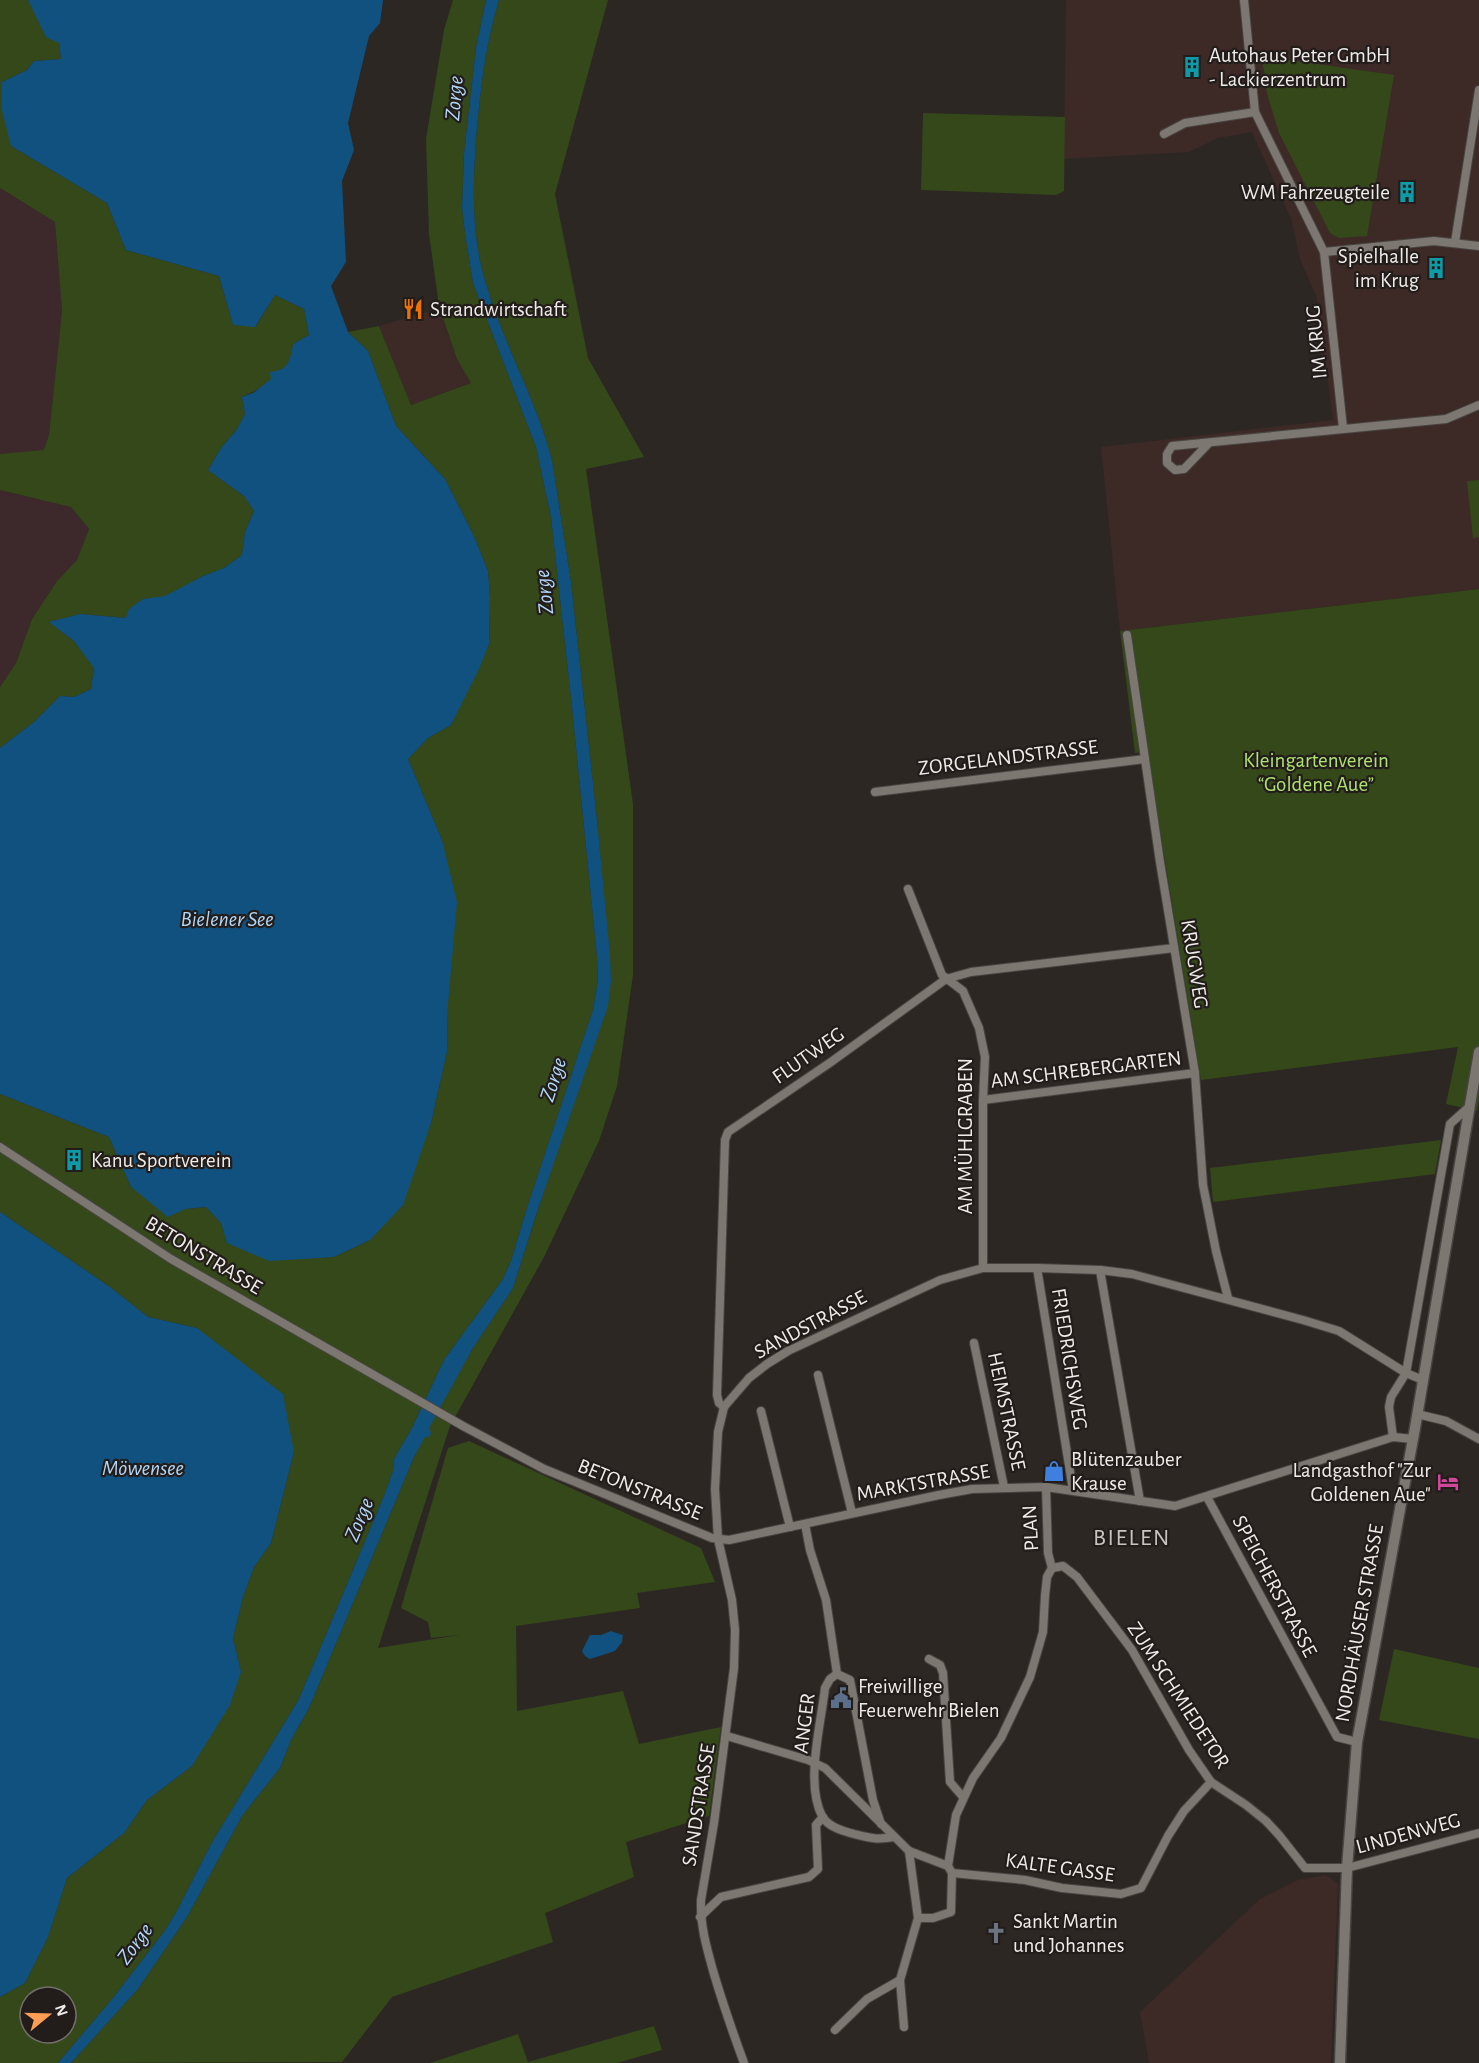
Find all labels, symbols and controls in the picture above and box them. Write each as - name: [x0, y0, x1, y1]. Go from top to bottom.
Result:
- place label: Autohaus Peter GmbH - Lackierzentrum: [1209, 45, 1390, 90]
- building icon: Autohaus Peter GmbH - Lackierzentrum: [1180, 55, 1204, 79]
- water label: Zorge: [441, 75, 467, 121]
- building icon: WM Fahrzeugteile: [1395, 180, 1419, 204]
- place label: WM Fahrzeugteile: [1241, 182, 1390, 203]
- place label: Spielhalle im Krug: [1338, 246, 1420, 291]
- building icon: Spielhalle im Krug: [1424, 256, 1448, 280]
- restaurant icon: Strandwirtschaft: [401, 297, 425, 321]
- place label: Strandwirtschaft: [430, 299, 567, 320]
- street label: IM KRUG: [1302, 304, 1331, 380]
- water label: Zorge: [531, 569, 557, 615]
- street label: ZORGELANDSTRASSE: [917, 736, 1099, 779]
- park label: Kleingartenverein “Goldene Aue”: [1243, 750, 1389, 795]
- water label: Bielener See: [180, 908, 274, 930]
- street label: KRUGWEG: [1177, 918, 1212, 1010]
- street label: FLUTWEG: [768, 1023, 848, 1088]
- street label: AM SCHREBERGARTEN: [989, 1047, 1183, 1092]
- water label: Zorge: [536, 1055, 570, 1104]
- street label: AM MÜHLGRABEN: [954, 1058, 976, 1214]
- building icon: Kanu Sportverein: [62, 1148, 86, 1172]
- place label: Kanu Sportverein: [91, 1150, 232, 1171]
- street label: BETONSTRASSE: [142, 1212, 266, 1298]
- street label: SANDSTRASSE: [751, 1286, 870, 1363]
- street label: FRIEDRICHSWEG: [1048, 1287, 1091, 1432]
- street label: HEIMSTRASSE: [984, 1350, 1029, 1472]
- place label: Blütenzauber Krause: [1071, 1449, 1182, 1494]
- street label: BETONSTRASSE: [575, 1455, 705, 1524]
- water label: Möwensee: [102, 1457, 184, 1479]
- shop icon: Blütenzauber Krause: [1042, 1459, 1066, 1483]
- street label: MARKTSTRASSE: [855, 1460, 991, 1505]
- place label: Landgasthof "Zur Goldenen Aue": [1292, 1460, 1431, 1505]
- hotel icon: Landgasthof "Zur Goldenen Aue": [1436, 1470, 1460, 1494]
- water label: Zorge: [340, 1495, 378, 1544]
- street label: PLAN: [1019, 1504, 1042, 1552]
- street label: SPEICHERSTRASSE: [1228, 1512, 1321, 1660]
- street label: NORDHÄUSER STRASSE: [1331, 1522, 1387, 1724]
- district label: BIELEN: [1093, 1526, 1171, 1550]
- street label: ZUM SCHMIEDETOR: [1124, 1618, 1234, 1772]
- place label: Freiwillige Feuerwehr Bielen: [858, 1676, 1000, 1721]
- public building icon: Freiwillige Feuerwehr Bielen: [829, 1686, 853, 1710]
- street label: ANGER: [790, 1692, 819, 1754]
- street label: SANDSTRASSE: [678, 1742, 719, 1868]
- street label: LINDENWEG: [1353, 1809, 1463, 1858]
- street label: KALTE GASSE: [1004, 1849, 1116, 1886]
- place label: Sankt Martin und Johannes: [1013, 1911, 1124, 1956]
- water label: Zorge: [113, 1919, 157, 1968]
- church icon: Sankt Martin und Johannes: [984, 1921, 1008, 1945]
- north arrow: [18, 1985, 78, 2045]
- text: N: [52, 2003, 71, 2018]

